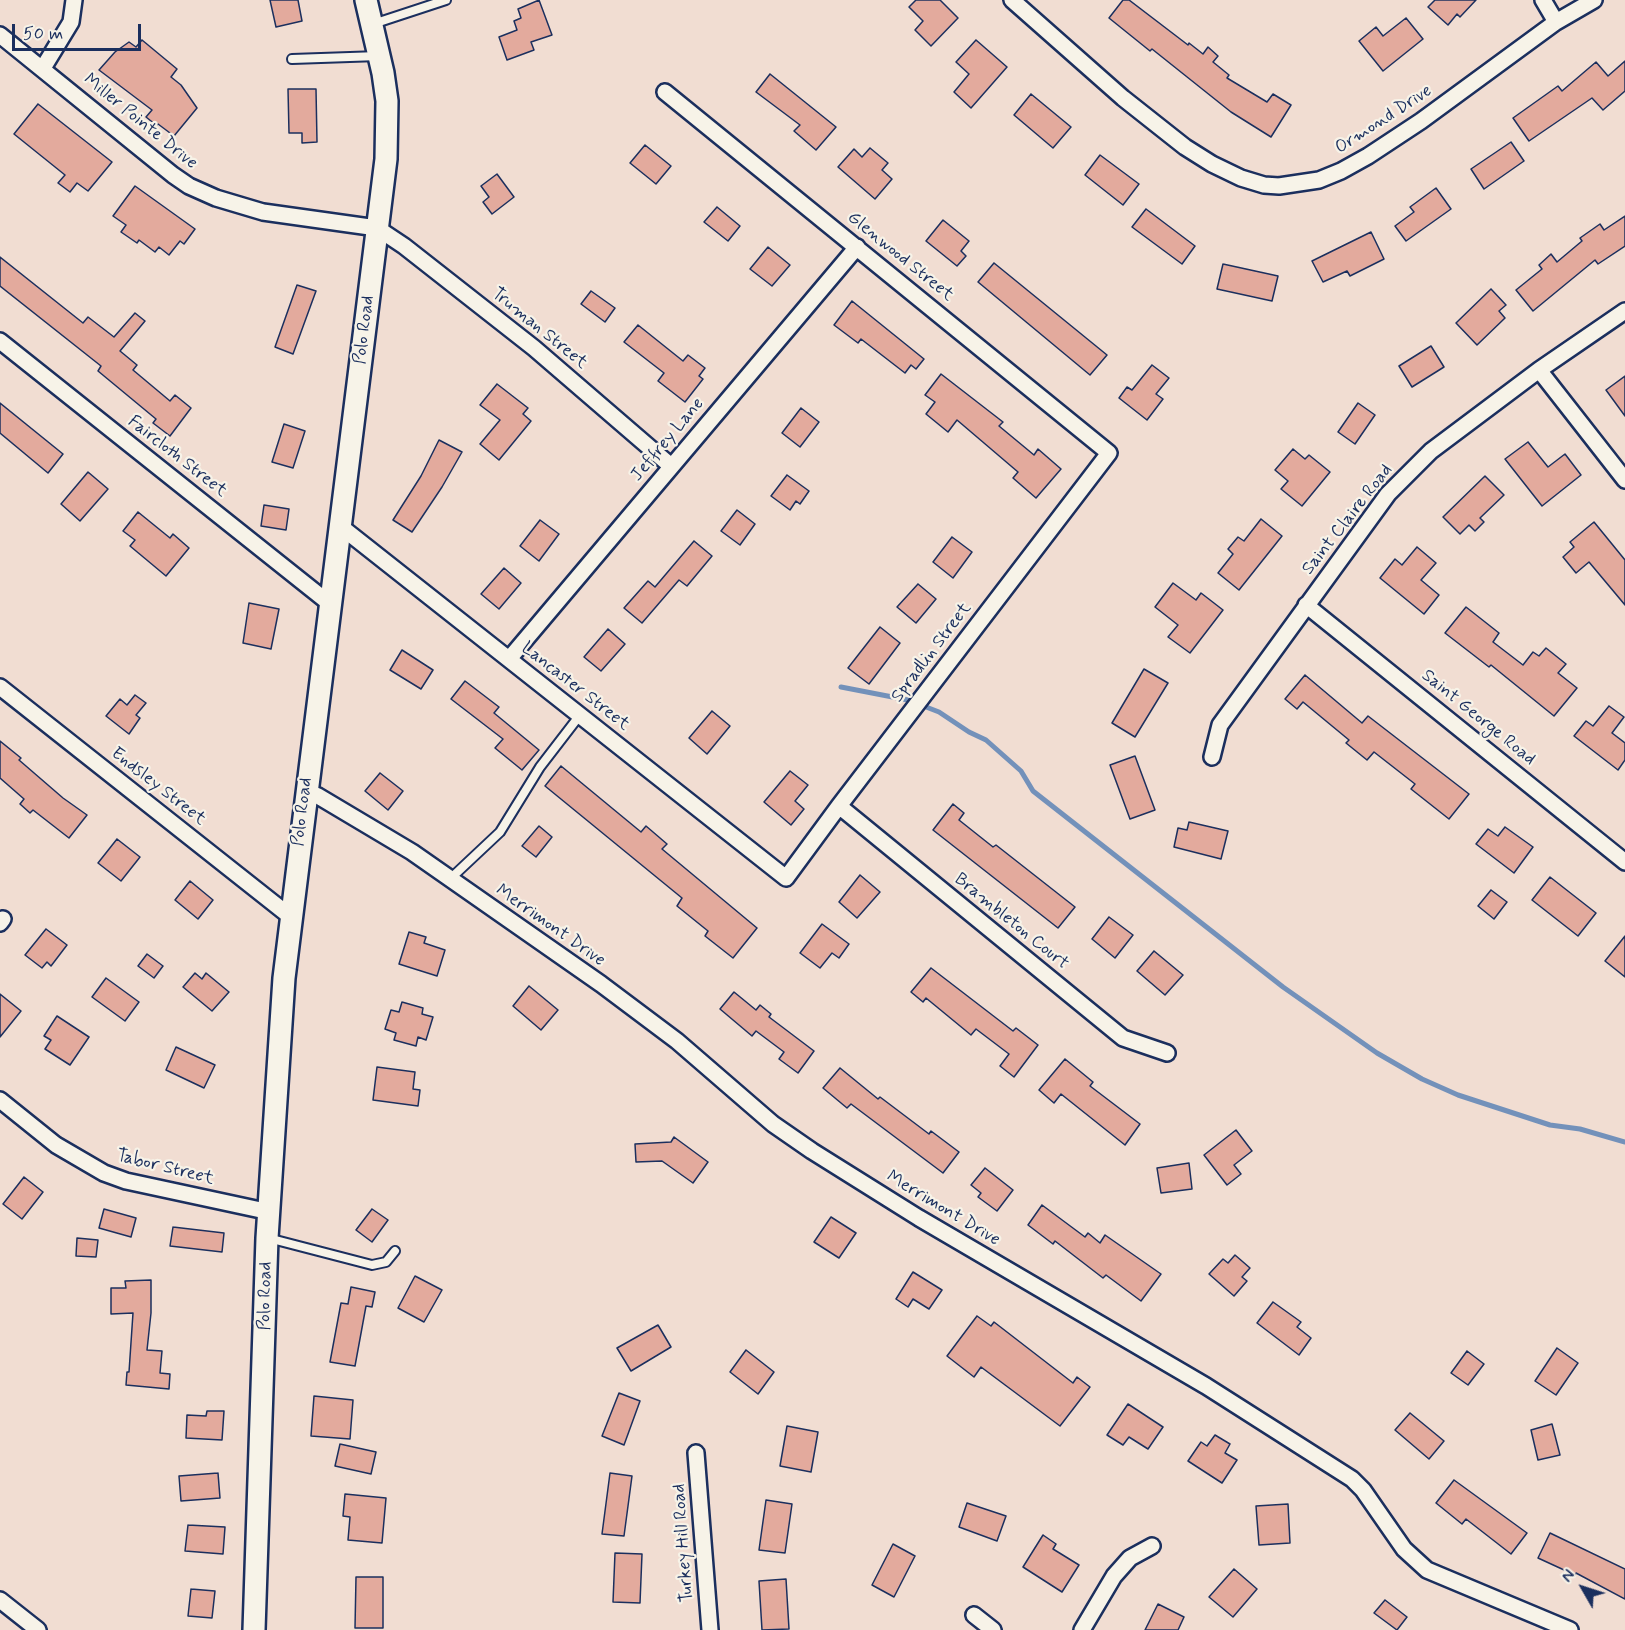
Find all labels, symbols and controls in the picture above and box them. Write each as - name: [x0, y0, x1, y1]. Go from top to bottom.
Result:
- scale bar: [15, 12, 144, 50]
- text: 50 m: [23, 22, 63, 46]
- street label: Miller Pointe Drive: [79, 69, 201, 175]
- street label: Ormond Drive: [1332, 81, 1436, 159]
- street label: Glenwood Street: [842, 207, 958, 307]
- street label: Truman Street: [487, 284, 591, 374]
- street label: Polo Road: [350, 294, 380, 366]
- street label: Jeffrey Lane: [627, 394, 709, 486]
- street label: Faircloth Street: [123, 411, 231, 503]
- street label: Saint Claire Road: [1298, 460, 1398, 580]
- street label: Spradlin Street: [887, 599, 977, 707]
- street label: Lancaster Street: [516, 638, 634, 736]
- street label: Saint George Road: [1417, 665, 1539, 771]
- street label: Endsley Street: [106, 743, 210, 831]
- street label: Polo Road: [288, 776, 318, 848]
- street label: Brambleton Court: [949, 869, 1073, 975]
- street label: Merrimont Drive: [491, 880, 609, 972]
- street label: Tabor Street: [114, 1145, 216, 1191]
- street label: Merrimont Drive: [882, 1167, 1004, 1251]
- street label: Polo Road: [255, 1261, 277, 1331]
- street label: Turkey Hill Road: [669, 1483, 699, 1603]
- north arrow: [1553, 1558, 1613, 1618]
- text: N: [1557, 1566, 1580, 1587]

